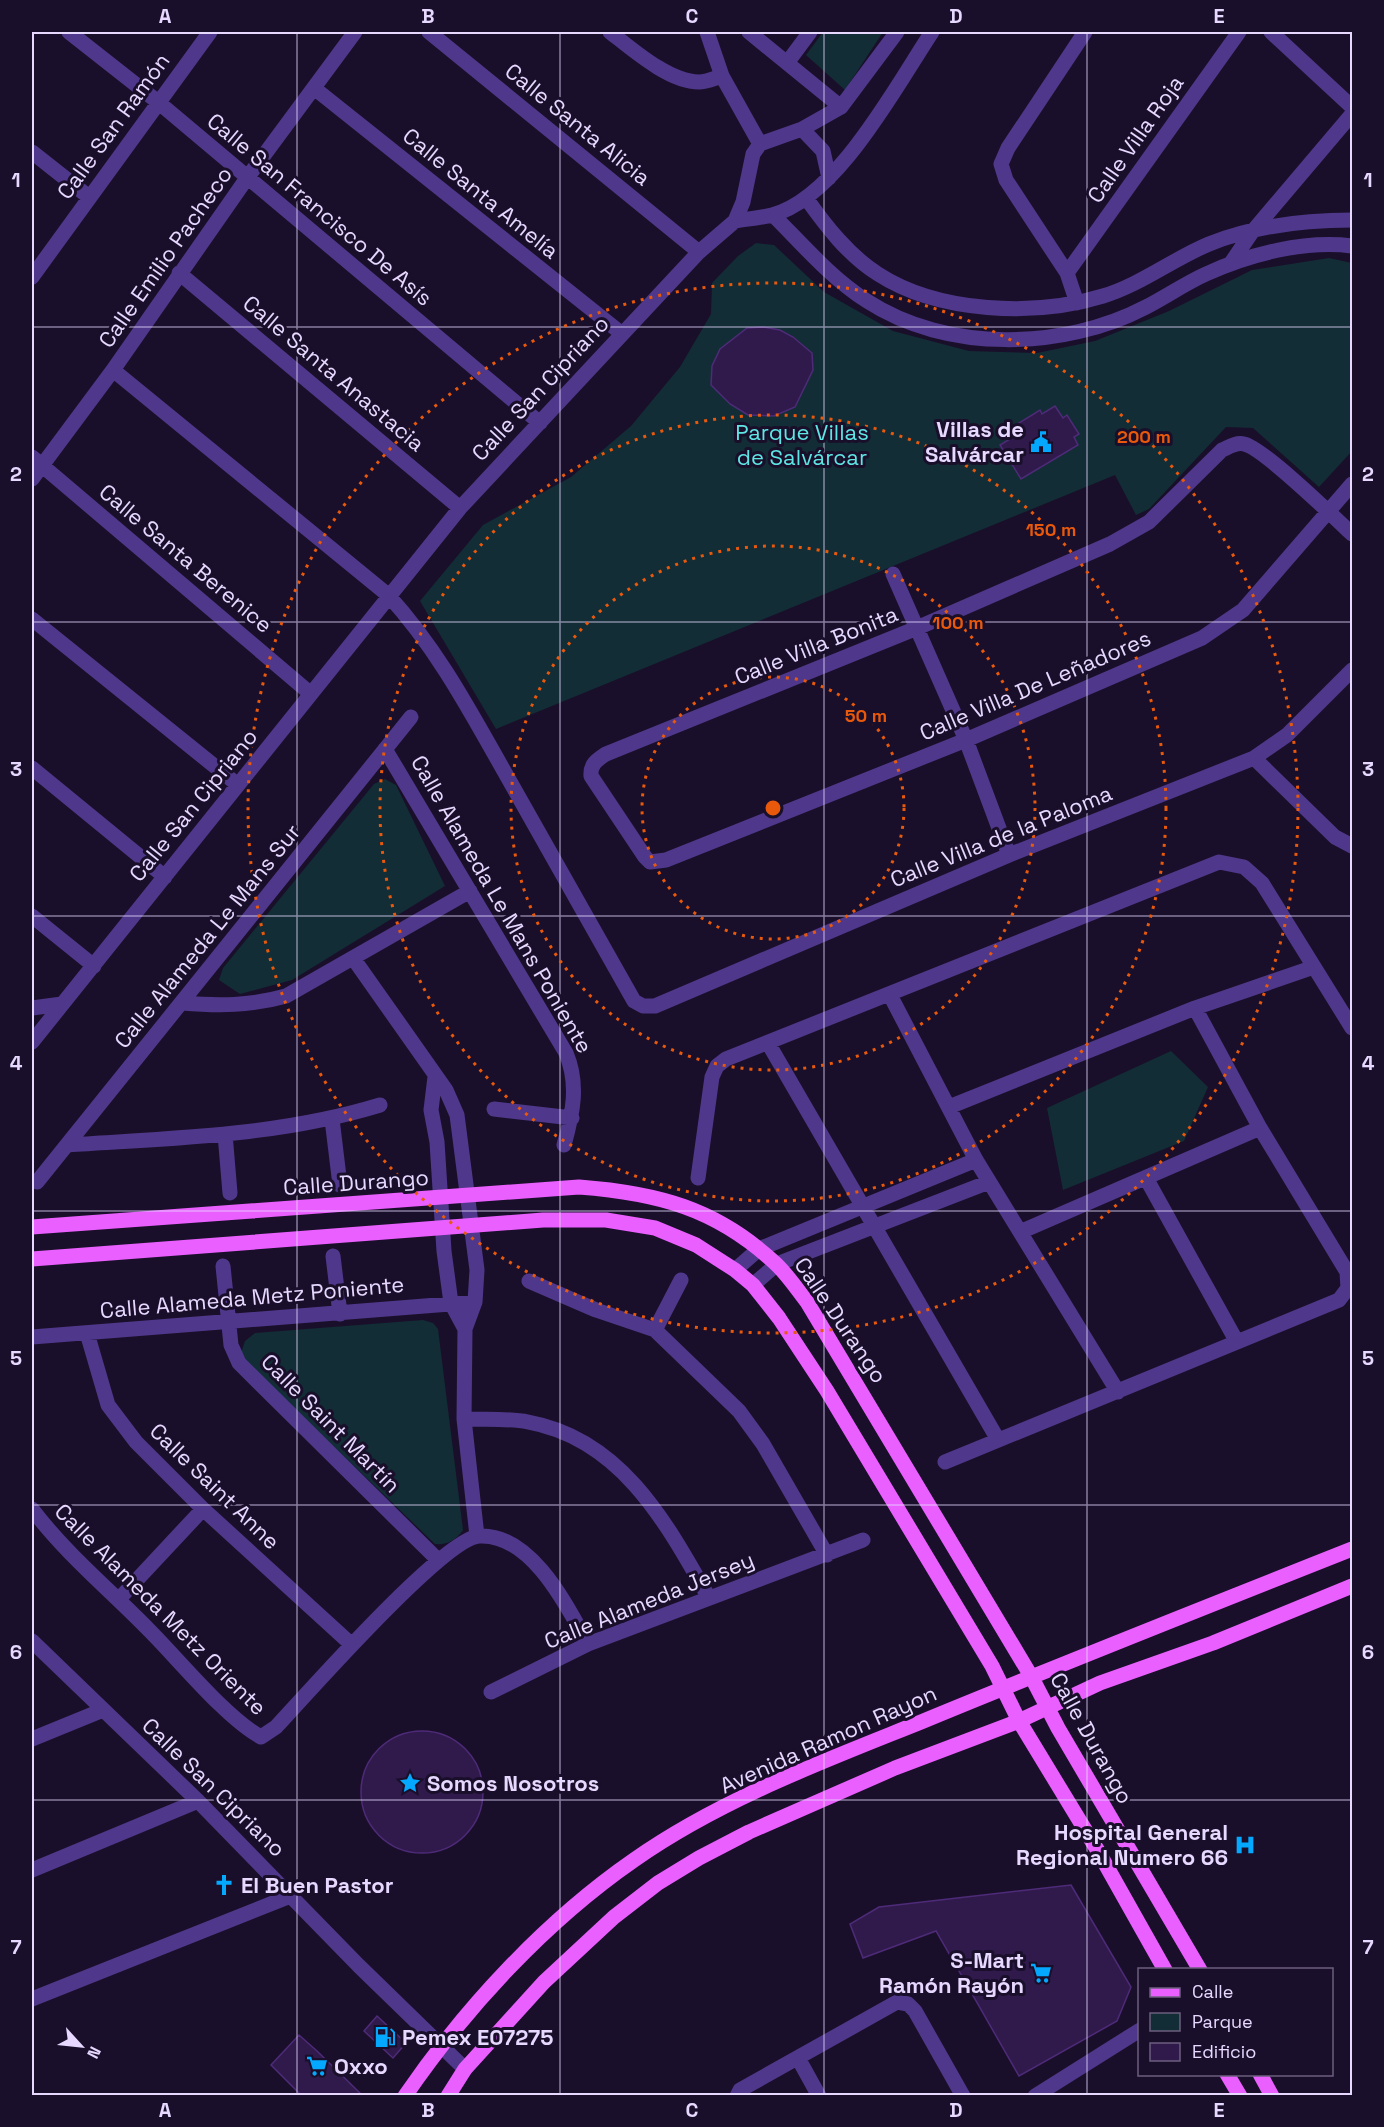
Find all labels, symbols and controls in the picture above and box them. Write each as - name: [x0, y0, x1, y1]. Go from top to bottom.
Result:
- text: A: [159, 3, 172, 29]
- text: B: [421, 3, 435, 29]
- text: C: [686, 3, 699, 29]
- text: D: [949, 3, 963, 29]
- text: E: [1213, 3, 1225, 29]
- street label: Calle San Ramón: [51, 47, 175, 205]
- street label: Calle Santa Alicia: [499, 57, 657, 192]
- street label: Calle Villa Roja: [1081, 69, 1190, 208]
- street label: Calle San Francisco De Asís: [202, 107, 438, 311]
- street label: Calle Santa Amelía: [397, 121, 565, 265]
- street label: Calle Emilio Pacheco: [92, 161, 238, 353]
- text: 1: [11, 167, 21, 193]
- text: 1: [1363, 167, 1373, 193]
- street label: Calle Santa Anastacia: [237, 289, 431, 457]
- street label: Calle San Cipriano: [465, 309, 615, 467]
- place label: Villas de Salvárcar: [925, 415, 1024, 468]
- park label: Parque Villas de Salvárcar: [735, 418, 869, 471]
- text: 200 m: [1117, 425, 1171, 448]
- public building icon: Villas de Salvárcar: [1029, 430, 1053, 454]
- text: 2: [10, 461, 22, 487]
- text: 2: [1362, 461, 1374, 487]
- street label: Calle Santa Berenice: [94, 477, 278, 639]
- text: 150 m: [1026, 518, 1076, 541]
- street label: Calle Villa Bonita: [730, 599, 902, 691]
- text: 100 m: [932, 611, 984, 634]
- street label: Calle Villa De Leñadores: [915, 624, 1155, 746]
- text: 50 m: [845, 704, 887, 727]
- street label: Calle San Cipriano: [123, 723, 263, 887]
- street label: Calle Alameda Le Mans Poniente: [405, 750, 599, 1058]
- text: 3: [10, 756, 22, 782]
- text: 3: [1362, 756, 1374, 782]
- street label: Calle Villa de la Paloma: [886, 779, 1116, 893]
- centre of rings: [763, 798, 783, 818]
- street label: Calle Alameda Le Mans Sur: [108, 818, 306, 1054]
- text: 4: [10, 1050, 23, 1076]
- text: 4: [1362, 1050, 1375, 1076]
- street label: Calle Durango: [282, 1163, 430, 1201]
- street label: Calle Durango: [789, 1252, 893, 1388]
- street label: Calle Alameda Metz Poniente: [99, 1270, 405, 1324]
- text: 5: [10, 1345, 22, 1371]
- text: 5: [1362, 1345, 1374, 1371]
- street label: Calle Saint Martín: [255, 1347, 407, 1499]
- street label: Calle Saint Anne: [144, 1417, 286, 1555]
- street label: Calle Alameda Metz Oriente: [49, 1497, 273, 1721]
- street label: Calle Alameda Jersey: [540, 1545, 758, 1655]
- text: 6: [10, 1639, 22, 1665]
- text: 6: [1362, 1639, 1374, 1665]
- street label: Calle Durango: [1044, 1667, 1140, 1809]
- street label: Avenida Ramon Rayon: [715, 1679, 941, 1799]
- street label: Calle San Cipriano: [136, 1711, 292, 1863]
- place label: Somos Nosotros: [427, 1769, 599, 1797]
- place icon: Somos Nosotros: [398, 1771, 422, 1795]
- place label: Hospital General Regional Numero 66: [1016, 1818, 1228, 1871]
- hospital icon: Hospital General Regional Numero 66: [1233, 1833, 1257, 1857]
- place label: El Buen Pastor: [241, 1871, 394, 1899]
- church icon: El Buen Pastor: [212, 1873, 236, 1897]
- text: 7: [10, 1934, 22, 1960]
- text: 7: [1362, 1934, 1374, 1960]
- place label: S-Mart Ramón Rayón: [879, 1946, 1024, 1999]
- supermarket icon: S-Mart Ramón Rayón: [1029, 1961, 1053, 1985]
- legend: [1138, 1968, 1333, 2076]
- text: Calle: [1192, 1980, 1233, 2003]
- text: Parque: [1192, 2010, 1253, 2033]
- north arrow: [51, 2016, 111, 2076]
- place label: Pemex E07275: [402, 2023, 553, 2051]
- fuel station icon: Pemex E07275: [373, 2025, 397, 2049]
- text: Edificio: [1192, 2040, 1256, 2063]
- text: N: [82, 2043, 106, 2062]
- place label: Oxxo: [334, 2052, 388, 2080]
- supermarket icon: Oxxo: [305, 2054, 329, 2078]
- text: A: [159, 2097, 172, 2123]
- text: B: [421, 2097, 435, 2123]
- text: C: [686, 2097, 699, 2123]
- text: D: [949, 2097, 963, 2123]
- text: E: [1213, 2097, 1225, 2123]

